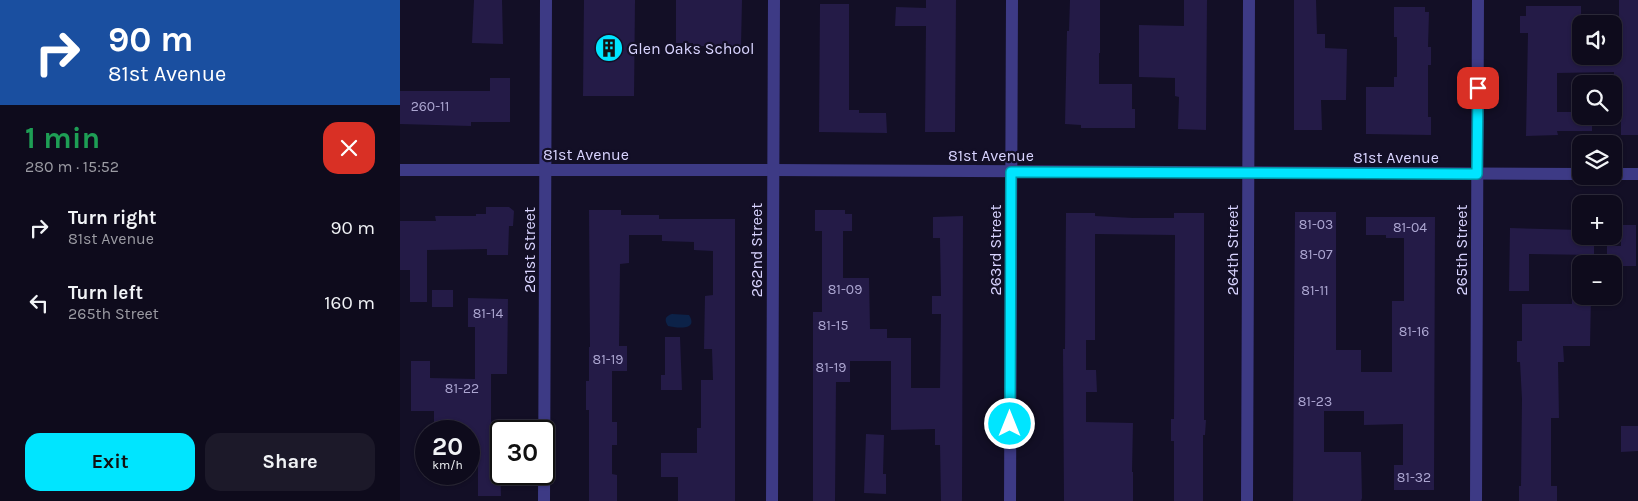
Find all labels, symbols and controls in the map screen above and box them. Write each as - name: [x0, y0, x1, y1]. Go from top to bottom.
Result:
- map controls: [1572, 15, 1622, 305]
- button: sound: [1572, 15, 1622, 65]
- text: 90 m: [108, 19, 194, 60]
- icon: right: [25, 20, 90, 85]
- building icon: Glen Oaks School: [594, 33, 624, 63]
- place label: Glen Oaks School: [628, 39, 754, 58]
- text: 81st Avenue: [108, 61, 226, 87]
- pin: [1457, 67, 1499, 109]
- icon: arrive: [1464, 74, 1492, 102]
- button: search: [1572, 75, 1622, 125]
- house number: 260-11: [411, 98, 449, 115]
- text: 1 min: [25, 120, 100, 156]
- button: close: [323, 122, 375, 174]
- button: layers: [1572, 135, 1622, 185]
- street label: 81st Avenue: [543, 145, 629, 164]
- street label: 81st Avenue: [948, 146, 1034, 165]
- street label: 81st Avenue: [1353, 148, 1439, 167]
- text: 280 m · 15:52: [25, 157, 119, 176]
- button: +: [1572, 195, 1622, 245]
- street label: 262nd Street: [747, 203, 766, 297]
- street label: 263rd Street: [986, 205, 1005, 295]
- street label: 264th Street: [1223, 205, 1242, 295]
- street label: 265th Street: [1452, 205, 1471, 295]
- text: Turn right: [68, 207, 157, 229]
- street label: 261st Street: [520, 207, 539, 293]
- icon: right: [25, 214, 53, 242]
- house number: 81-03: [1299, 216, 1333, 233]
- text: 90 m: [330, 217, 375, 239]
- house number: 81-04: [1393, 219, 1427, 236]
- text: 81st Avenue: [68, 229, 154, 248]
- house number: 81-07: [1300, 246, 1333, 263]
- button: −: [1572, 255, 1622, 305]
- house number: 81-09: [828, 281, 862, 298]
- text: Turn left: [68, 282, 143, 304]
- house number: 81-11: [1301, 282, 1329, 299]
- icon: left: [25, 289, 53, 317]
- text: 160 m: [324, 292, 375, 314]
- text: 265th Street: [68, 304, 159, 323]
- house number: 81-14: [473, 305, 503, 322]
- house number: 81-15: [818, 317, 848, 334]
- house number: 81-16: [1399, 323, 1429, 340]
- house number: 81-19: [593, 351, 623, 368]
- house number: 81-19: [816, 359, 846, 376]
- house number: 81-22: [445, 380, 479, 397]
- house number: 81-23: [1298, 393, 1332, 410]
- position arrow: [983, 397, 1035, 449]
- speed limit sign: 30: [490, 420, 555, 485]
- text: 20: [432, 432, 463, 461]
- button: Exit: [25, 433, 195, 491]
- button: Share: [205, 433, 375, 491]
- text: km/h: [432, 458, 463, 472]
- house number: 81-32: [1397, 469, 1431, 486]

